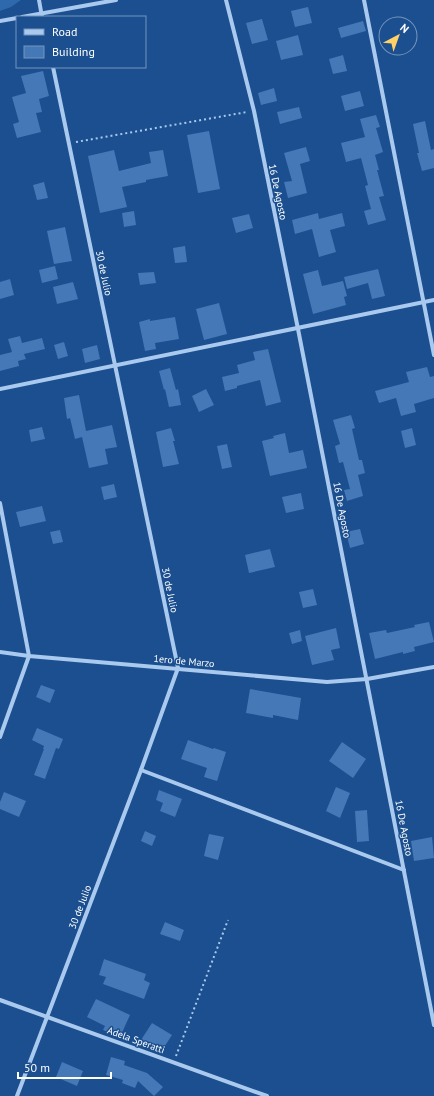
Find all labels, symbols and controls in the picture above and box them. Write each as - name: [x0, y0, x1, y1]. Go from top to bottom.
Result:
- legend: [16, 16, 146, 68]
- north arrow: [378, 16, 418, 56]
- text: N: [397, 21, 412, 36]
- text: Road: [52, 24, 77, 39]
- text: Building: [52, 44, 95, 59]
- street label: 16 De Agosto: [266, 163, 290, 221]
- street label: 30 de Julio: [93, 249, 115, 297]
- street label: 16 De Agosto: [330, 481, 354, 539]
- street label: 30 de Julio: [159, 566, 181, 614]
- street label: 1ero de Marzo: [153, 652, 215, 670]
- street label: 16 De Agosto: [392, 799, 416, 857]
- street label: 30 de Julio: [66, 883, 94, 931]
- street label: Adela Speratti: [105, 1024, 167, 1056]
- scale bar: [18, 1054, 111, 1080]
- text: 50 m: [24, 1060, 50, 1075]

